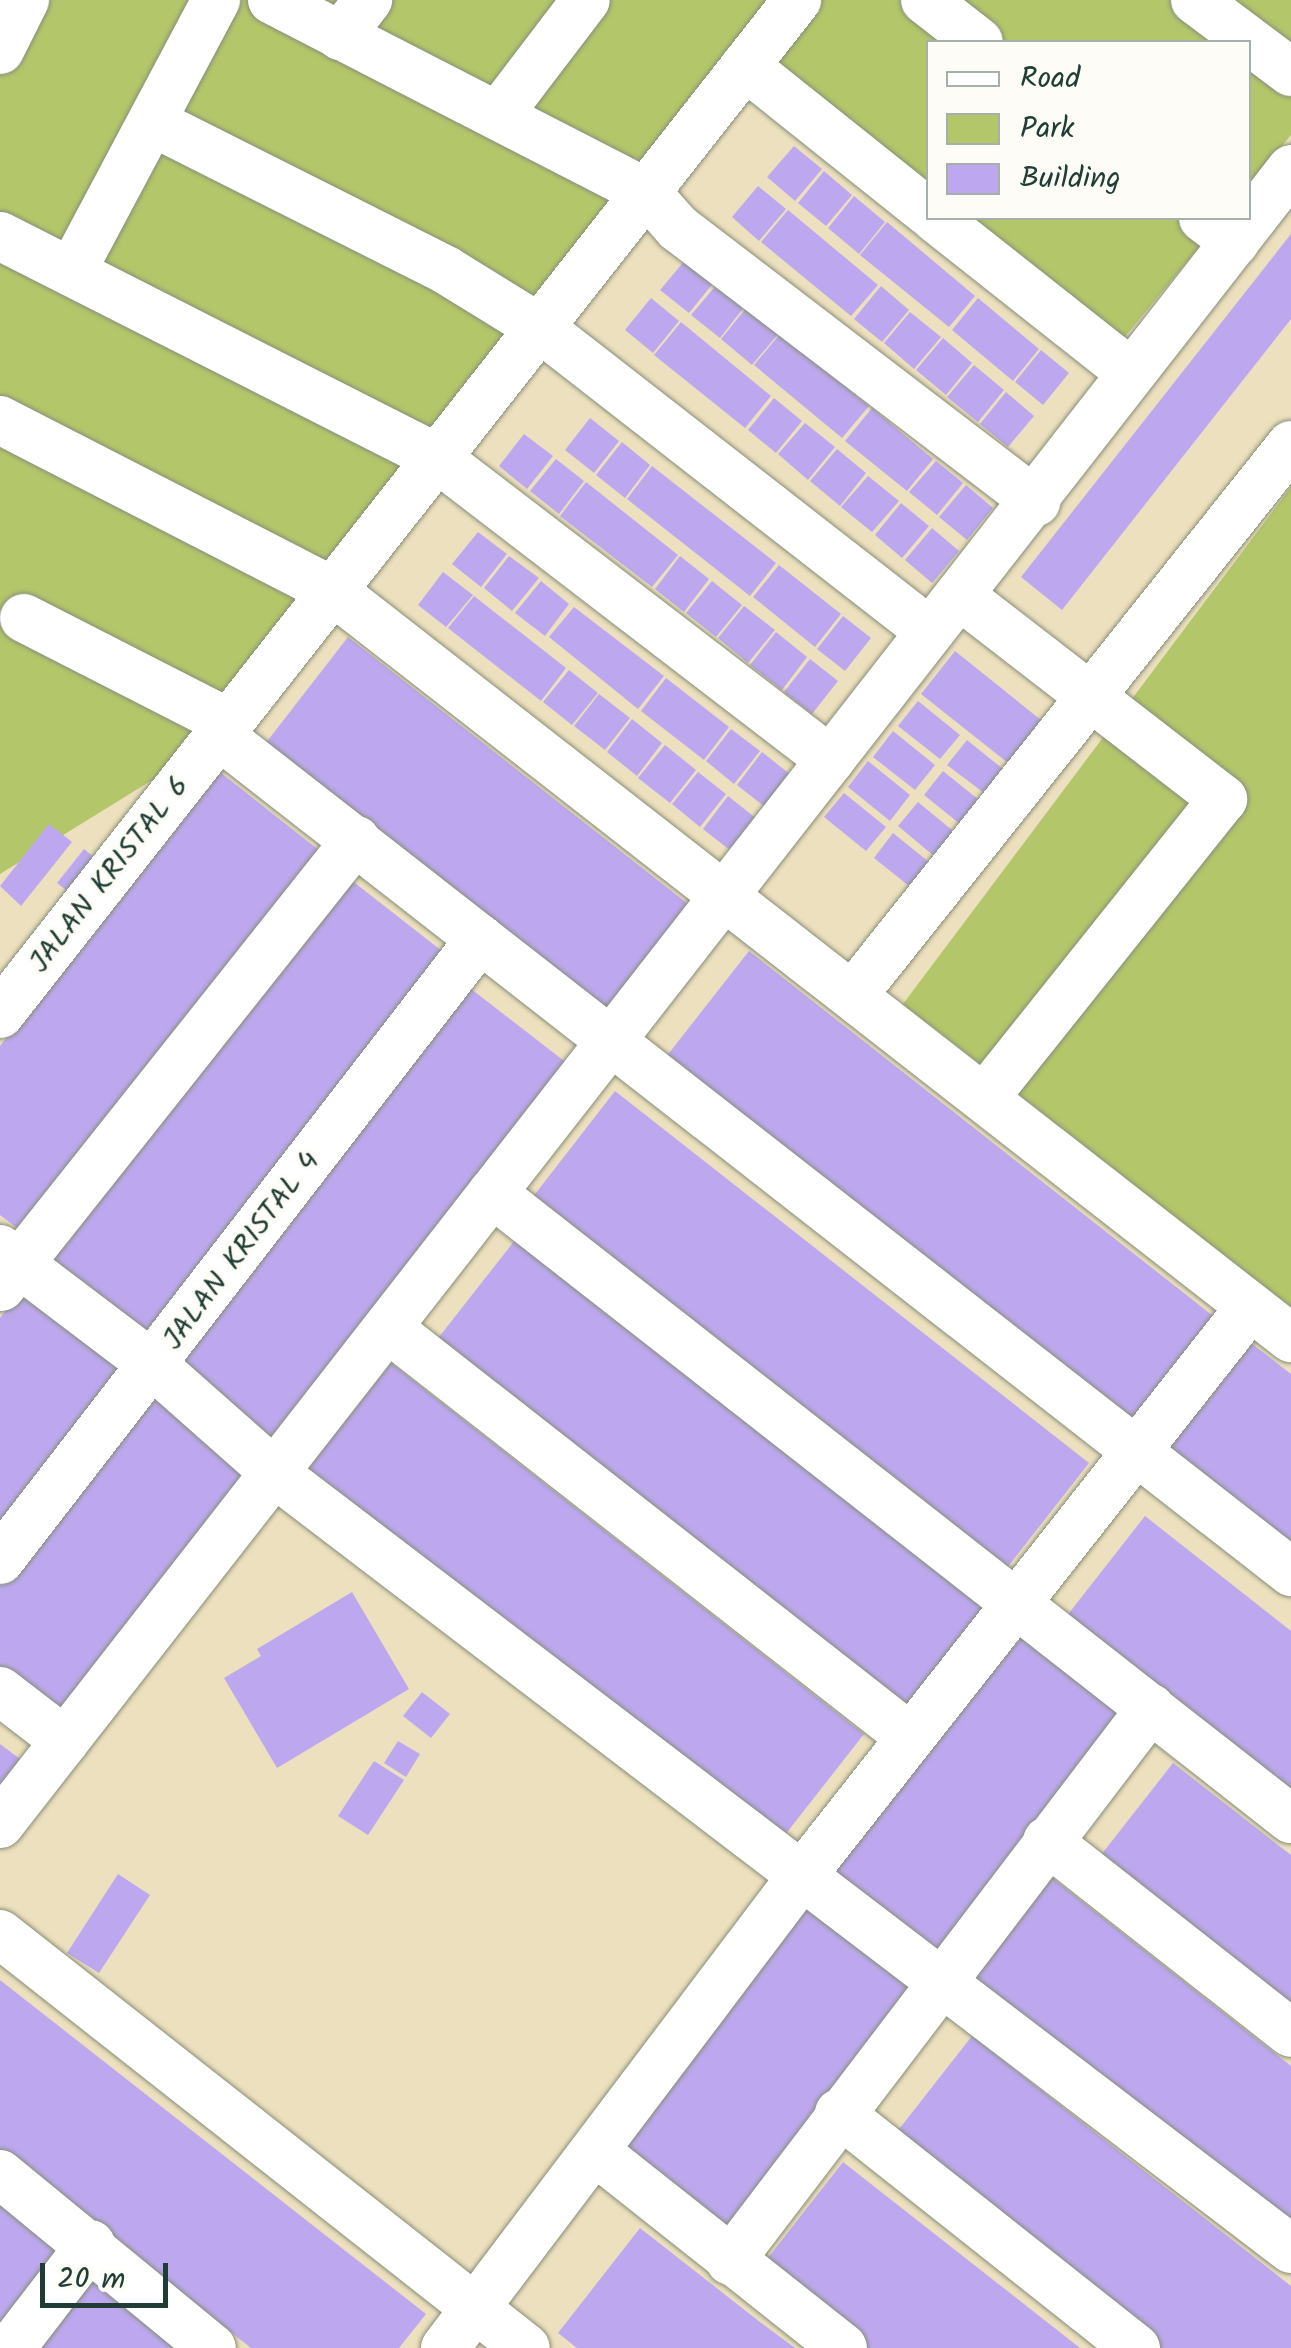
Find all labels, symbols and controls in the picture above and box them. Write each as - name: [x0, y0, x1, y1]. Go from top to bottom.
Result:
- legend: [926, 40, 1251, 220]
- text: Road: [1020, 55, 1080, 103]
- text: Park: [1020, 105, 1074, 153]
- text: Building: [1020, 155, 1120, 203]
- street label: JALAN KRISTAL 6: [22, 770, 198, 980]
- street label: JALAN KRISTAL 4: [156, 1145, 328, 1357]
- scale bar: [45, 2243, 172, 2305]
- text: 20 m: [57, 2256, 125, 2304]

